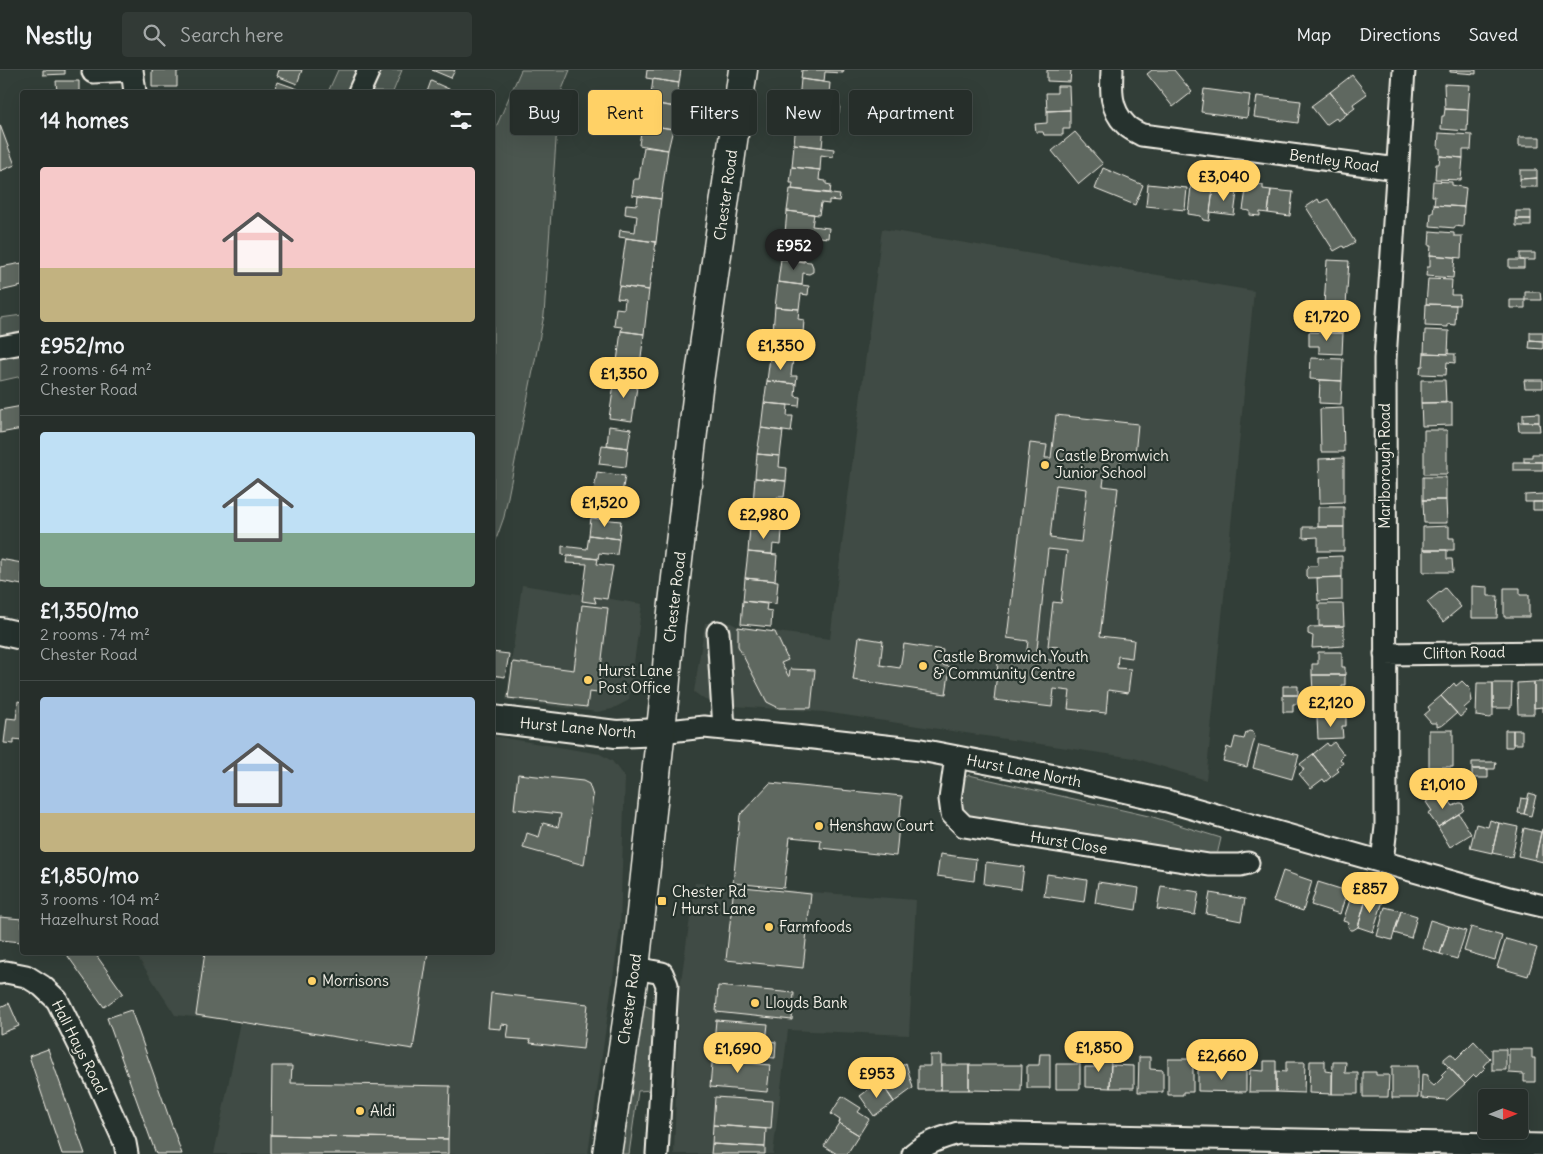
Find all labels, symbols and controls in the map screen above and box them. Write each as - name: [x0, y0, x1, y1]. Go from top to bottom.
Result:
- search box: [122, 12, 472, 57]
- text: Nestly: [25, 20, 92, 50]
- icon: search: [140, 21, 168, 49]
- text: Search here: [180, 23, 283, 47]
- text: Map: [1296, 23, 1331, 46]
- text: Directions: [1359, 23, 1441, 46]
- text: Saved: [1469, 23, 1518, 46]
- chip: Buy: [510, 90, 578, 135]
- chip: Rent: [588, 90, 662, 135]
- chip: Filters: [672, 90, 757, 135]
- chip: New: [767, 90, 839, 135]
- chip: Apartment: [849, 90, 972, 135]
- icon: filters: [447, 106, 475, 134]
- text: 14 homes: [40, 107, 129, 134]
- street label: Bentley Road: [1288, 145, 1380, 176]
- street label: Chester Road: [710, 148, 741, 241]
- pin: £3,040: [1183, 160, 1265, 202]
- text: £3,040: [1198, 166, 1250, 186]
- icon: home: [213, 199, 303, 289]
- pin: £952: [764, 228, 824, 271]
- text: £952: [776, 235, 812, 255]
- pin: £1,720: [1286, 300, 1368, 342]
- text: £1,720: [1304, 306, 1350, 326]
- pin: £1,350: [740, 328, 822, 371]
- text: £952/mo: [40, 332, 124, 359]
- text: £1,350: [758, 335, 804, 355]
- pin: £1,350: [583, 356, 665, 399]
- text: 2 rooms · 64 m²: [40, 359, 152, 379]
- text: £1,350: [601, 363, 647, 383]
- text: Chester Road: [40, 379, 137, 399]
- street label: Marlborough Road: [1375, 403, 1394, 529]
- place label: Castle Bromwich Junior School: [1055, 446, 1169, 482]
- marker: Castle Bromwich Junior School: [1039, 459, 1051, 471]
- icon: home: [213, 465, 303, 555]
- pin: £1,520: [564, 486, 646, 528]
- text: £1,520: [582, 492, 628, 512]
- pin: £2,980: [723, 498, 805, 540]
- text: £2,980: [739, 504, 789, 524]
- street label: Chester Road: [660, 550, 690, 643]
- text: £1,350/mo: [40, 597, 139, 624]
- text: 2 rooms · 74 m²: [40, 624, 150, 644]
- street label: Clifton Road: [1423, 642, 1506, 663]
- text: Chester Road: [40, 644, 137, 664]
- place label: Castle Bromwich Youth & Community Centre: [933, 647, 1089, 683]
- marker: Castle Bromwich Youth & Community Centre: [917, 660, 929, 672]
- place label: Hurst Lane Post Office: [598, 661, 673, 697]
- marker: Hurst Lane Post Office: [582, 674, 594, 686]
- pin: £2,120: [1290, 686, 1372, 728]
- text: £2,120: [1308, 692, 1354, 712]
- street label: Hurst Lane North: [519, 713, 637, 742]
- icon: home: [213, 730, 303, 820]
- street label: Hurst Lane North: [965, 750, 1083, 791]
- pin: £1,010: [1402, 768, 1484, 810]
- text: £1,010: [1420, 774, 1466, 794]
- place label: Henshaw Court: [829, 816, 934, 835]
- marker: Henshaw Court: [813, 820, 825, 832]
- street label: Hurst Close: [1029, 827, 1109, 858]
- text: £1,850/mo: [40, 862, 139, 889]
- pin: £857: [1340, 872, 1400, 914]
- text: £857: [1353, 878, 1387, 898]
- place label: Chester Rd / Hurst Lane: [672, 882, 756, 918]
- text: 3 rooms · 104 m²: [40, 889, 160, 909]
- marker: Chester Rd / Hurst Lane: [656, 895, 668, 907]
- text: Hazelhurst Road: [40, 909, 159, 929]
- place label: Farmfoods: [779, 917, 852, 936]
- marker: Farmfoods: [763, 921, 775, 933]
- street label: Chester Road: [614, 952, 645, 1045]
- place label: Morrisons: [322, 971, 389, 990]
- marker: Morrisons: [306, 975, 318, 987]
- place label: Lloyds Bank: [765, 993, 848, 1012]
- street label: Hall Hays Road: [48, 997, 111, 1097]
- marker: Lloyds Bank: [749, 997, 761, 1009]
- pin: £1,850: [1058, 1030, 1140, 1073]
- pin: £1,690: [697, 1032, 779, 1074]
- text: £1,850: [1075, 1037, 1123, 1057]
- text: £1,690: [714, 1038, 762, 1058]
- pin: £2,660: [1181, 1038, 1263, 1081]
- text: £2,660: [1197, 1045, 1247, 1065]
- pin: £953: [847, 1056, 907, 1099]
- text: £953: [859, 1063, 895, 1083]
- north arrow: [1478, 1089, 1528, 1139]
- map controls: [1478, 1089, 1528, 1139]
- place label: Aldi: [370, 1101, 395, 1120]
- marker: Aldi: [354, 1105, 366, 1117]

